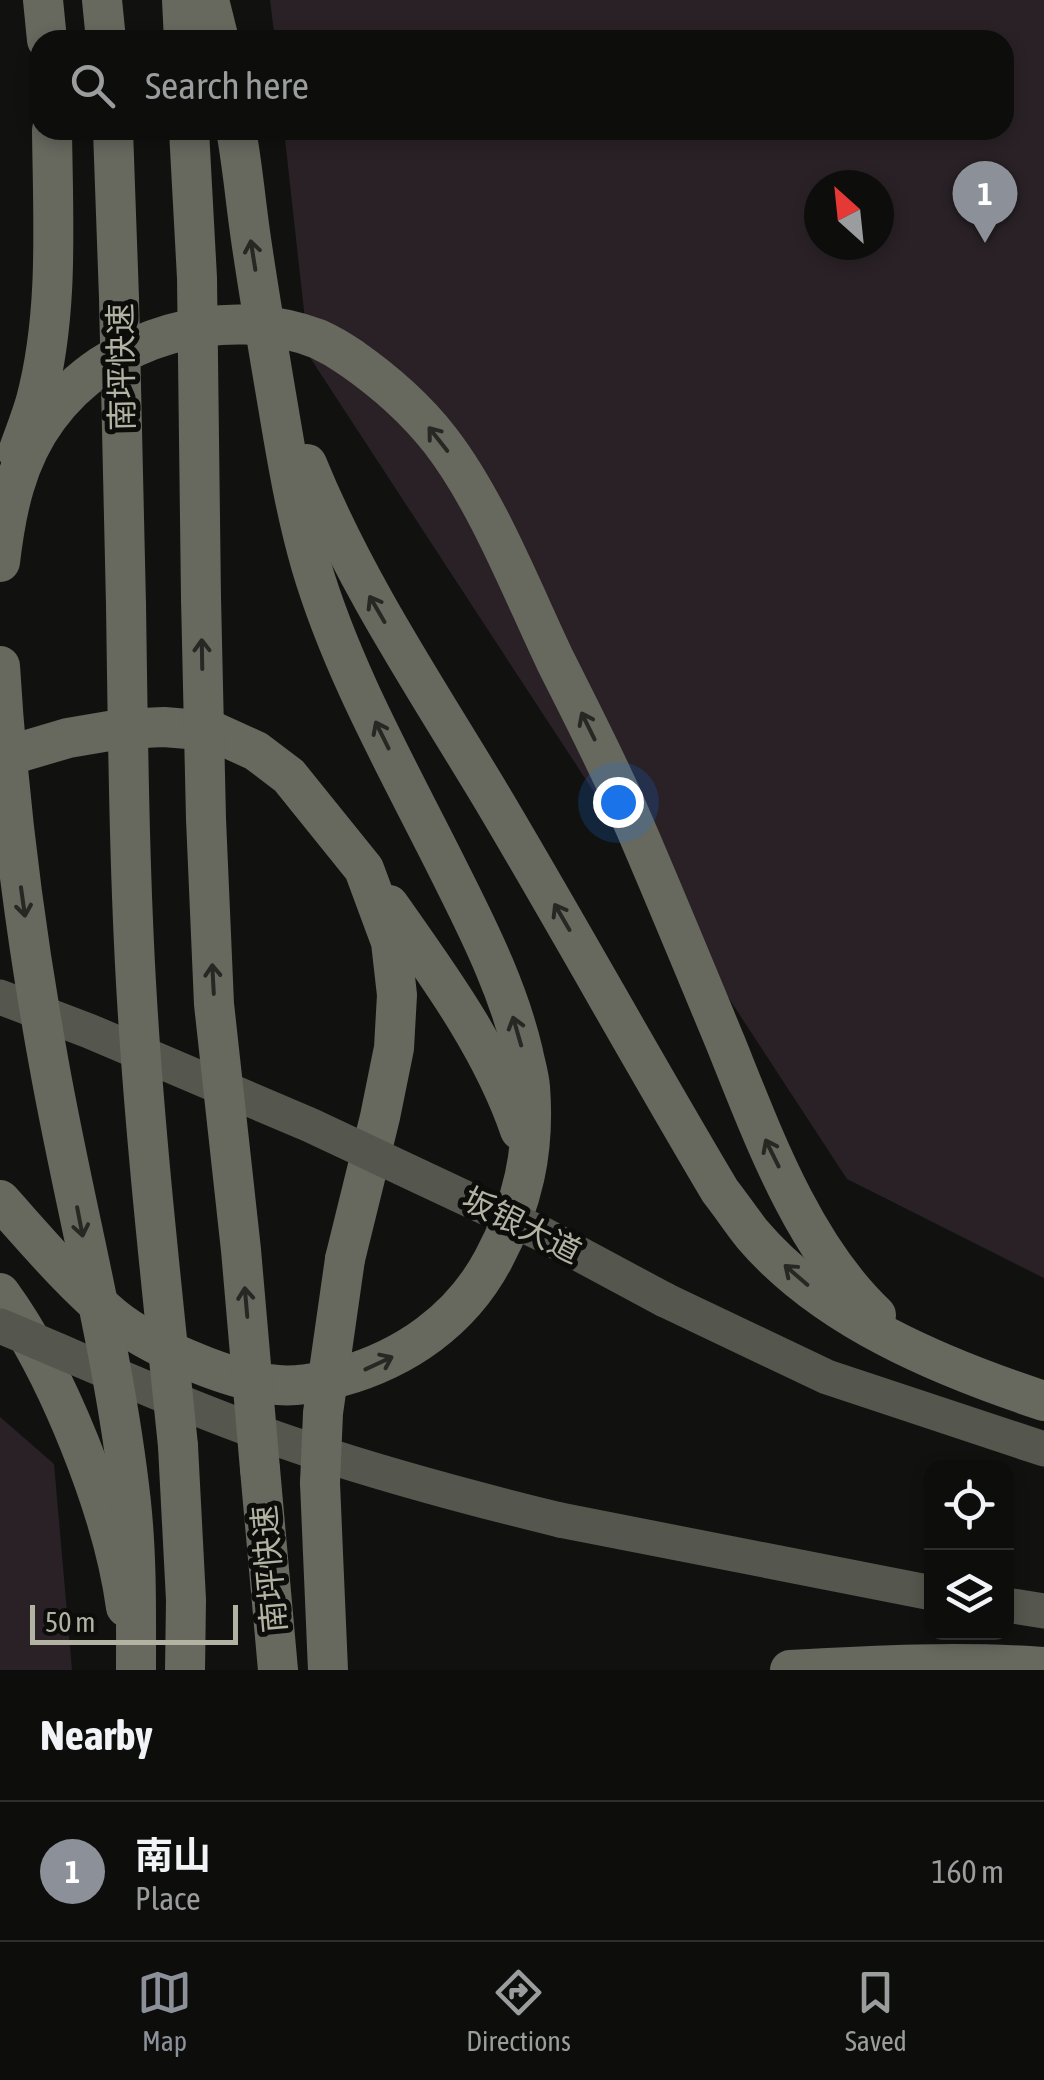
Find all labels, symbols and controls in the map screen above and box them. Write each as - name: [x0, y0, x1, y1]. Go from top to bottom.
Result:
- search box: [30, 30, 1014, 140]
- icon: search: [65, 58, 120, 113]
- text: Search here: [145, 64, 309, 107]
- pin: 1: [952, 160, 1018, 243]
- north arrow: [804, 170, 894, 260]
- one-way arrow: [244, 240, 262, 272]
- street label: 南坪快速: [101, 303, 141, 431]
- one-way arrow: [427, 426, 449, 452]
- one-way arrow: [367, 595, 387, 623]
- one-way arrow: [192, 638, 212, 670]
- one-way arrow: [577, 712, 596, 742]
- one-way arrow: [372, 721, 391, 751]
- your location: [593, 777, 644, 828]
- one-way arrow: [15, 885, 33, 917]
- one-way arrow: [552, 903, 572, 932]
- one-way arrow: [203, 963, 222, 995]
- one-way arrow: [507, 1015, 525, 1047]
- one-way arrow: [762, 1139, 781, 1169]
- street label: 坂银大道: [457, 1179, 587, 1271]
- one-way arrow: [72, 1205, 91, 1237]
- one-way arrow: [784, 1264, 809, 1287]
- one-way arrow: [236, 1286, 255, 1318]
- one-way arrow: [364, 1353, 394, 1371]
- map controls: [924, 1460, 1014, 1640]
- button: locate: [924, 1460, 1014, 1550]
- street label: 南坪快速: [245, 1504, 293, 1634]
- button: layers: [924, 1550, 1014, 1640]
- scale bar: [30, 1600, 238, 1644]
- text: 50 m: [45, 1606, 95, 1638]
- text: Nearby: [40, 1711, 153, 1759]
- text: 南山: [135, 1834, 211, 1877]
- text: 1: [65, 1853, 80, 1890]
- text: 160 m: [931, 1853, 1004, 1890]
- text: Place: [135, 1880, 200, 1917]
- tab: Map: [137, 1965, 192, 2057]
- tab: Directions: [466, 1965, 571, 2057]
- tab: Saved: [845, 1965, 907, 2057]

